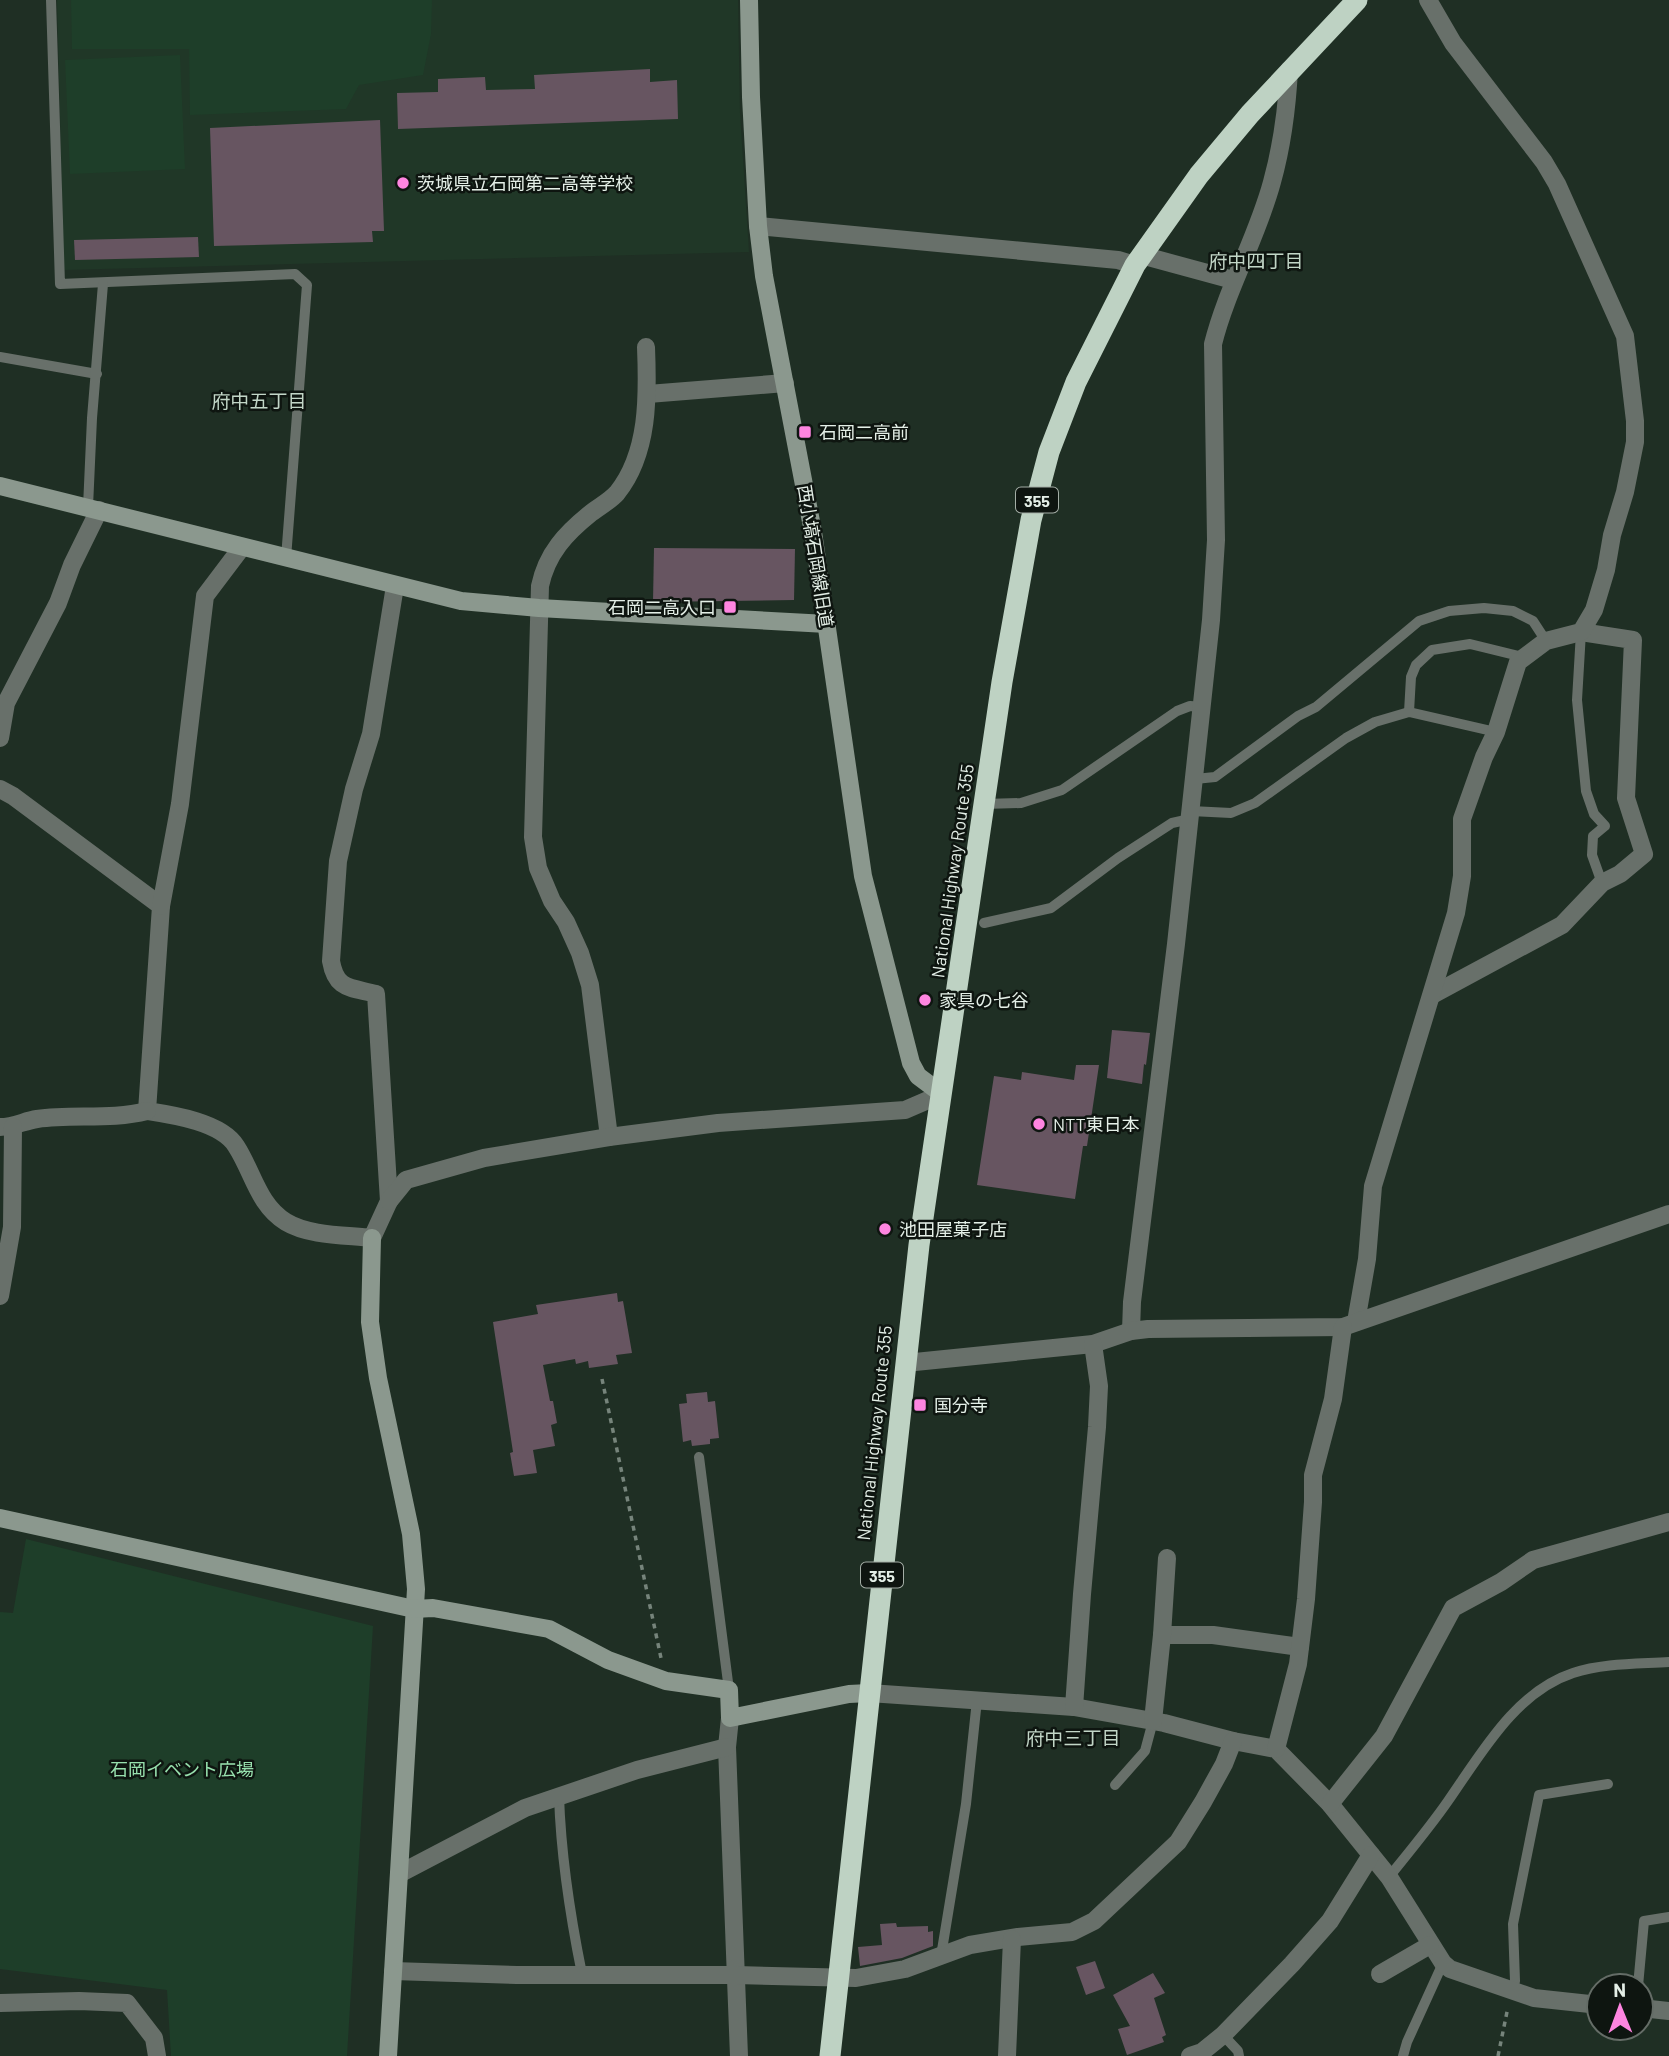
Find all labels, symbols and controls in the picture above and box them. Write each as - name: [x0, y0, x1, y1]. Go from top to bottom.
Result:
- place label: 茨城県立石岡第二高等学校: [417, 172, 633, 194]
- marker: 茨城県立石岡第二高等学校: [395, 175, 411, 191]
- district label: 府中四丁目: [1208, 249, 1304, 272]
- district label: 府中五丁目: [211, 389, 307, 412]
- place label: 石岡二高前: [819, 421, 909, 443]
- marker: 石岡二高前: [797, 424, 813, 440]
- street label: 西小塙石岡線旧道: [794, 483, 838, 629]
- road number: 355: [1016, 488, 1058, 512]
- place label: 石岡二高入口: [608, 596, 716, 618]
- marker: 石岡二高入口: [722, 599, 738, 615]
- street label: National Highway Route 355: [926, 763, 978, 979]
- place label: 家具の七谷: [939, 989, 1029, 1011]
- marker: 家具の七谷: [917, 992, 933, 1008]
- place label: NTT東日本: [1053, 1113, 1140, 1135]
- marker: NTT東日本: [1031, 1116, 1047, 1132]
- place label: 池田屋菓子店: [899, 1218, 1007, 1240]
- marker: 池田屋菓子店: [877, 1221, 893, 1237]
- street label: National Highway Route 355: [852, 1325, 896, 1541]
- place label: 国分寺: [934, 1394, 988, 1416]
- marker: 国分寺: [912, 1397, 928, 1413]
- road number: 355: [861, 1562, 903, 1588]
- district label: 府中三丁目: [1025, 1726, 1121, 1749]
- park label: 石岡イベント広場: [110, 1758, 254, 1780]
- north arrow: [1585, 1972, 1655, 2042]
- text: N: [1613, 1978, 1626, 2001]

